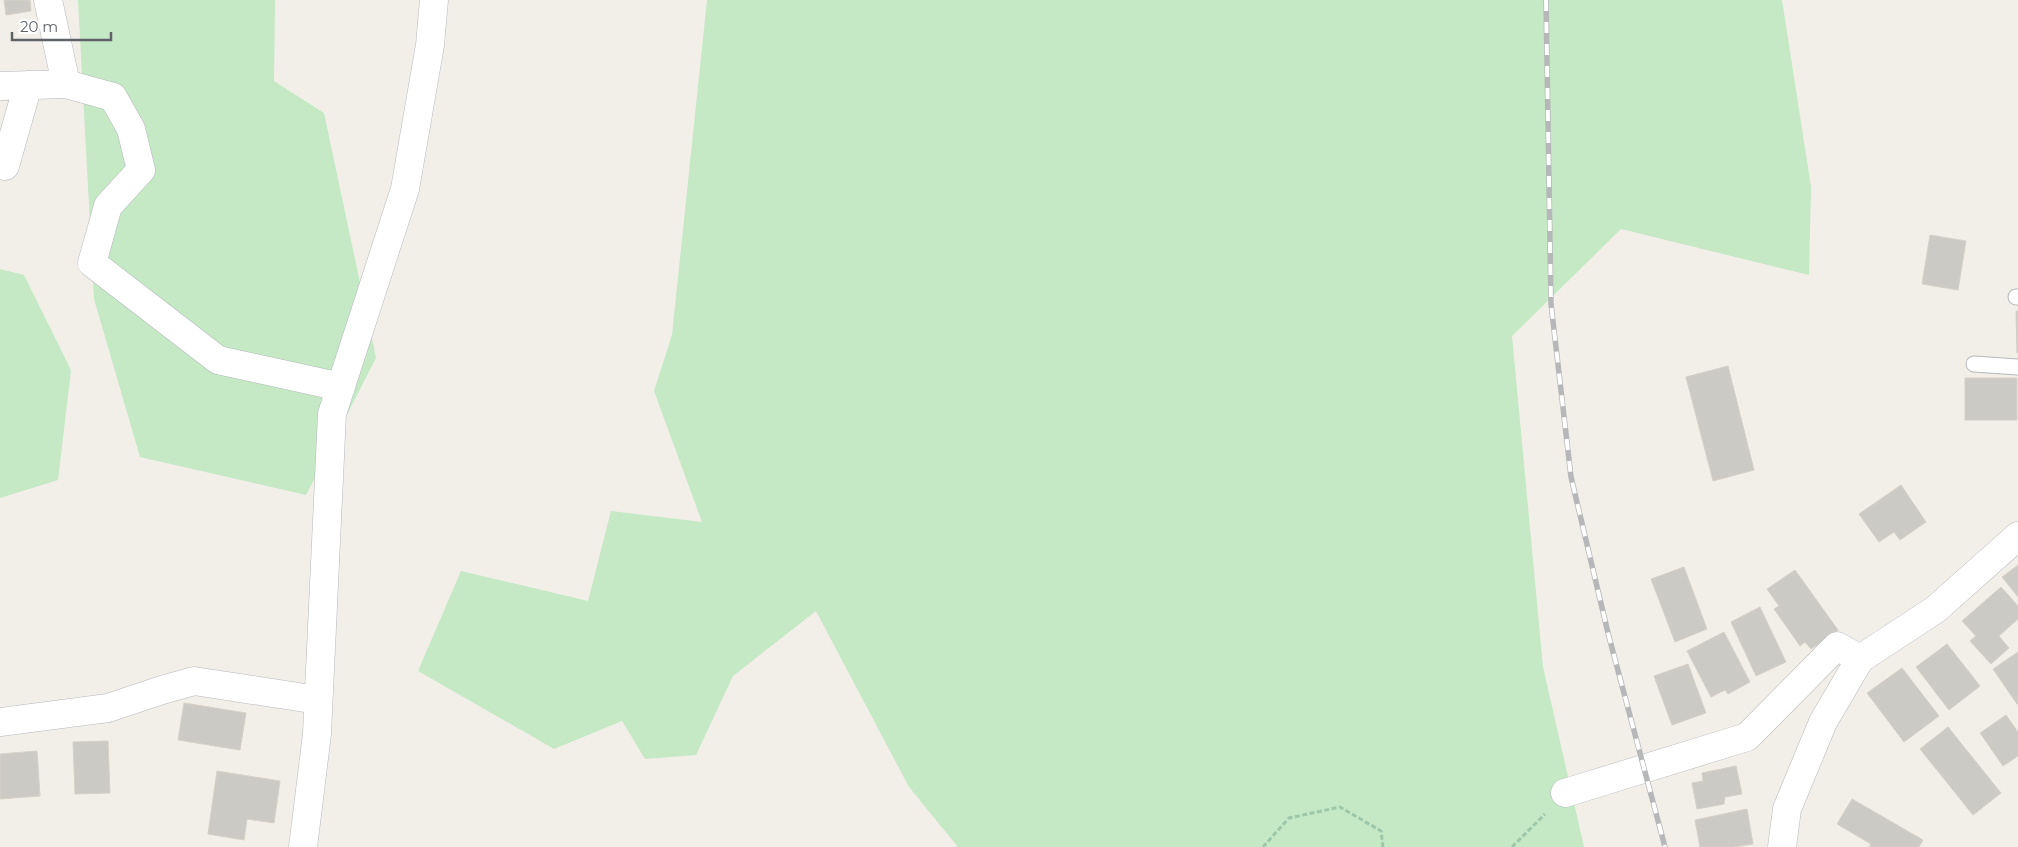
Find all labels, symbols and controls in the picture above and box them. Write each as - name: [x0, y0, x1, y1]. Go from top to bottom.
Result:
- scale bar: [12, 10, 111, 42]
- text: 20 m: [20, 17, 58, 36]

